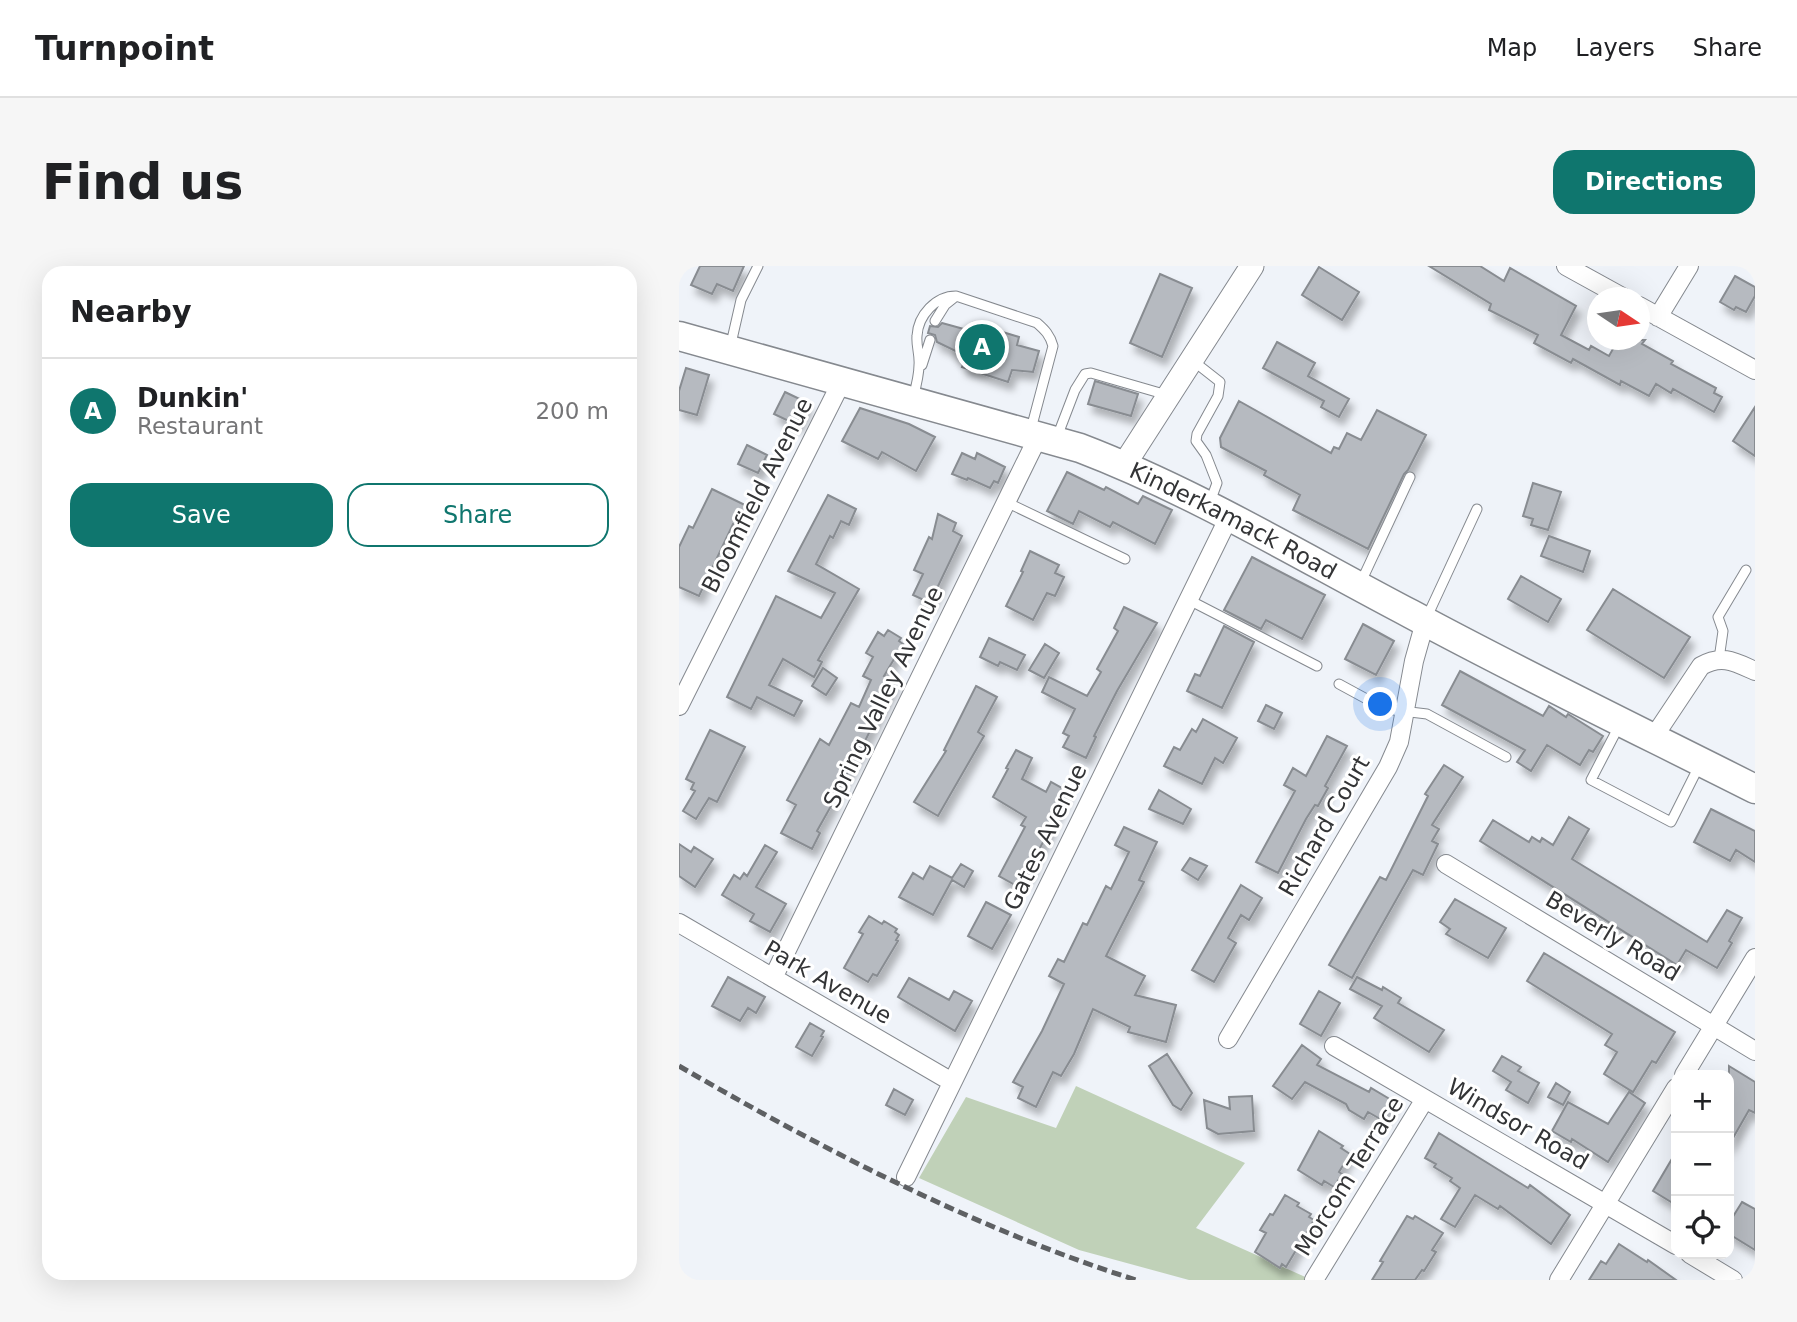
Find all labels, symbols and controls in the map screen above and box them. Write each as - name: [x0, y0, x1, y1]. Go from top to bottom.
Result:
- text: Turnpoint: [35, 29, 214, 68]
- text: Map: [1487, 34, 1537, 62]
- text: Layers: [1575, 34, 1655, 62]
- text: Share: [1693, 34, 1762, 62]
- button: Directions: [1553, 150, 1755, 214]
- text: Find us: [42, 154, 243, 211]
- north arrow: [1587, 287, 1650, 350]
- text: Nearby: [70, 294, 192, 329]
- pin: A: [959, 321, 1005, 373]
- text: Dunkin': [137, 383, 248, 413]
- street label: Bloomfield Avenue: [697, 393, 817, 597]
- text: A: [84, 398, 102, 424]
- text: 200 m: [535, 398, 609, 424]
- text: Restaurant: [137, 413, 263, 439]
- street label: Kinderkamack Road: [1126, 457, 1341, 585]
- button: Save: [70, 483, 333, 547]
- button: Share: [347, 483, 609, 547]
- street label: Spring Valley Avenue: [818, 582, 948, 812]
- your location: [1363, 687, 1397, 721]
- street label: Richard Court: [1273, 751, 1375, 901]
- street label: Gates Avenue: [998, 759, 1092, 915]
- street label: Beverly Road: [1541, 886, 1685, 986]
- street label: Park Avenue: [760, 935, 896, 1029]
- map controls: [1671, 1070, 1734, 1259]
- button: +: [1671, 1070, 1734, 1133]
- street label: Windsor Road: [1443, 1073, 1593, 1175]
- street label: Morcom Terrace: [1289, 1092, 1409, 1260]
- button: −: [1671, 1133, 1734, 1196]
- button: locate: [1671, 1196, 1734, 1259]

